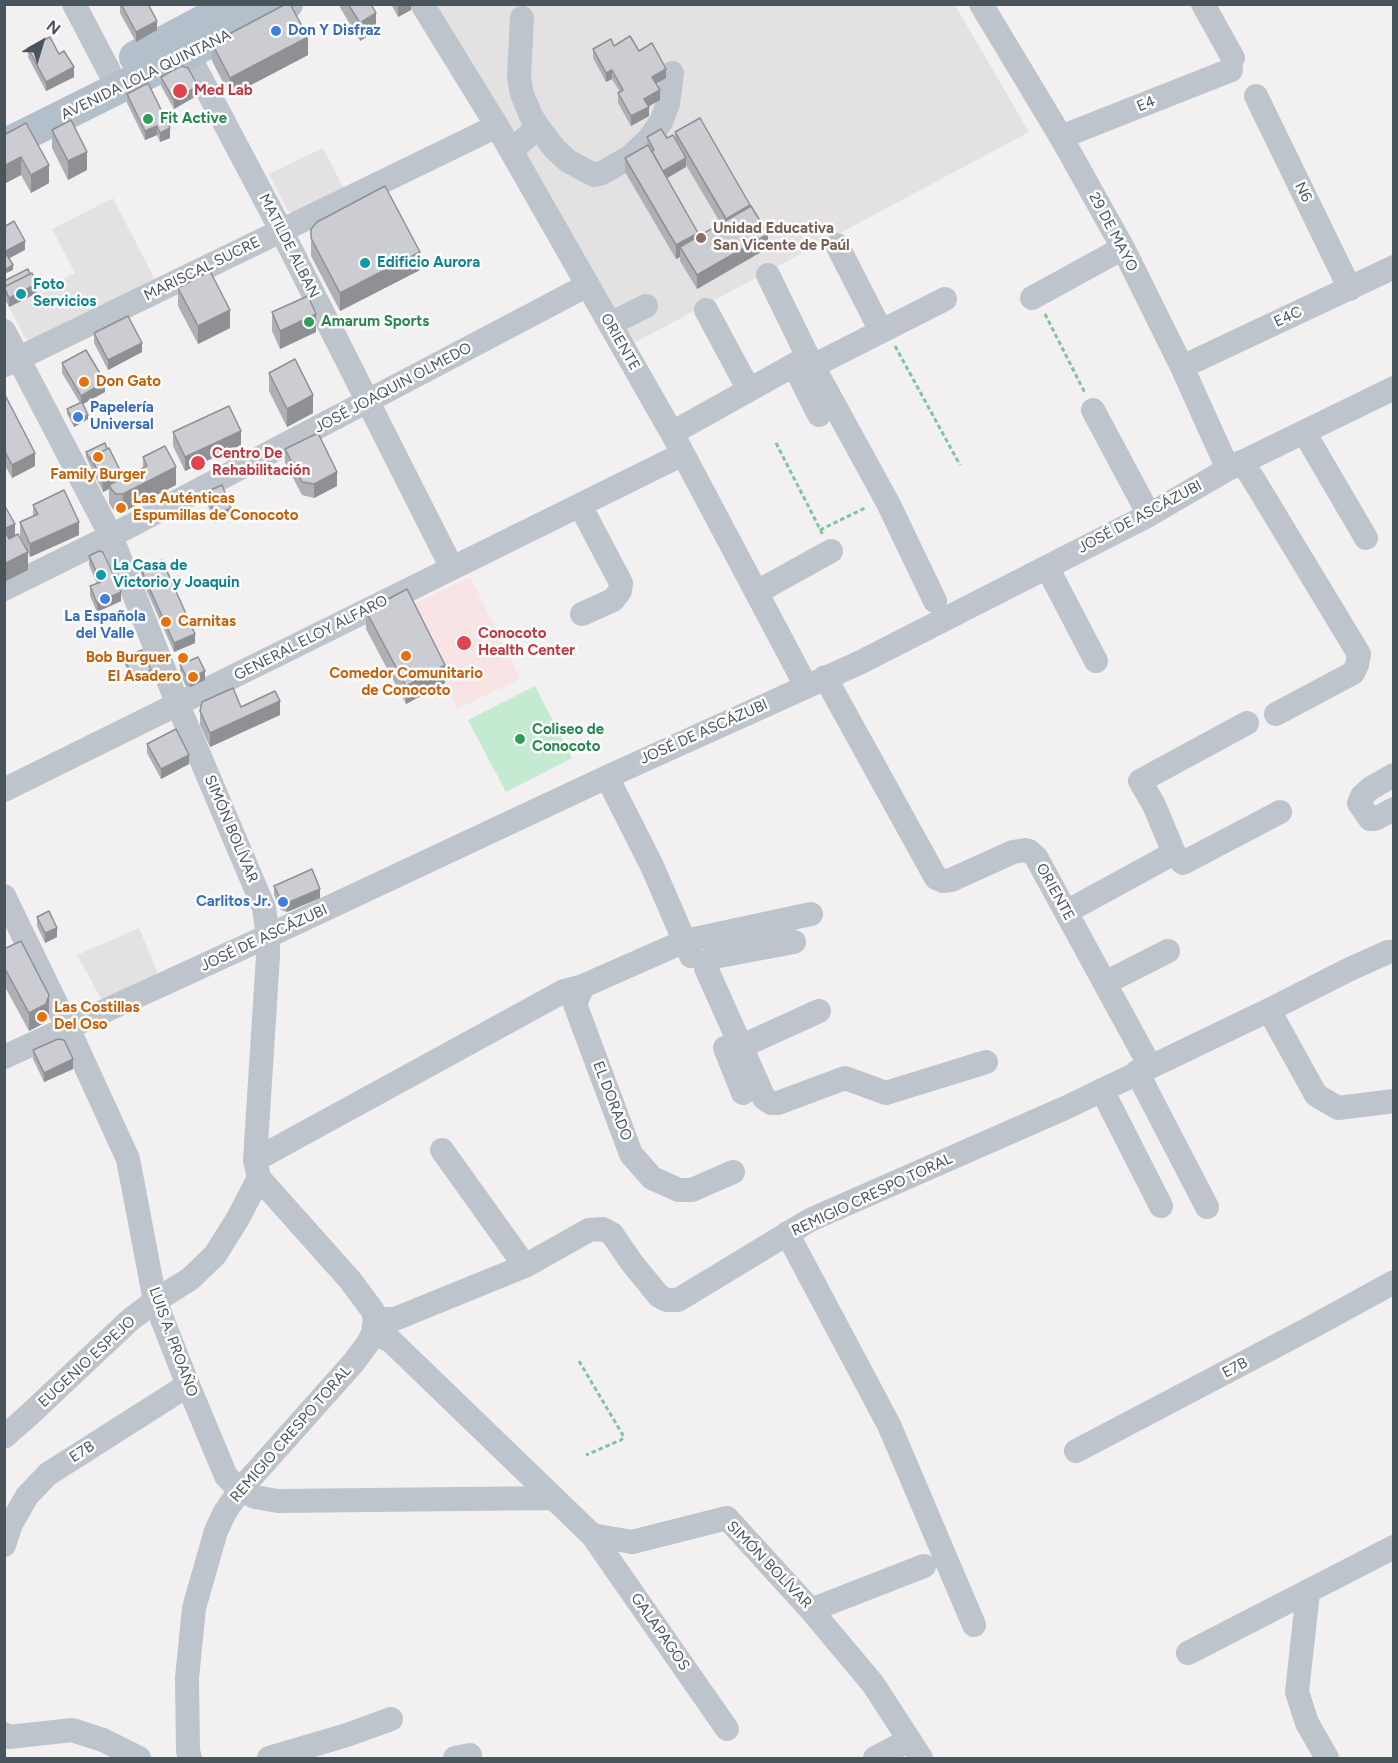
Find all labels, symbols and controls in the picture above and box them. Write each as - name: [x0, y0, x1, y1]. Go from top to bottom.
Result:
- north arrow: [12, 12, 72, 72]
- text: N: [43, 16, 64, 39]
- place label: Don Y Disfraz: [288, 22, 381, 40]
- marker: Don Y Disfraz: [269, 24, 283, 38]
- street label: AVENIDA LOLA QUINTANA: [58, 26, 234, 124]
- marker: Med Lab: [171, 82, 189, 100]
- place label: Med Lab: [194, 82, 253, 100]
- street label: E4: [1134, 92, 1158, 116]
- place label: Fit Active: [160, 110, 227, 128]
- marker: Fit Active: [141, 112, 155, 126]
- street label: N6: [1291, 179, 1315, 205]
- street label: 29 DE MAYO: [1085, 189, 1141, 275]
- street label: MATILDE ALBAN: [255, 191, 323, 301]
- place label: Unidad Educativa San Vicente de Paúl: [713, 220, 850, 255]
- marker: Unidad Educativa San Vicente de Paúl: [694, 231, 708, 245]
- street label: MARISCAL SUCRE: [141, 233, 263, 305]
- place label: Edificio Aurora: [377, 254, 480, 272]
- marker: Edificio Aurora: [358, 256, 372, 270]
- place label: Foto Servicios: [33, 276, 96, 311]
- marker: Foto Servicios: [14, 287, 28, 301]
- street label: E4C: [1271, 303, 1305, 331]
- street label: ORIENTE: [597, 310, 643, 374]
- place label: Amarum Sports: [321, 313, 429, 331]
- marker: Amarum Sports: [302, 315, 316, 329]
- street label: JOSÉ JOAQUIN OLMEDO: [311, 339, 475, 437]
- place label: Don Gato: [96, 373, 161, 391]
- marker: Don Gato: [77, 375, 91, 389]
- place label: Papelería Universal: [90, 399, 154, 434]
- marker: Papelería Universal: [71, 410, 85, 424]
- place label: Centro De Rehabilitación: [212, 445, 310, 480]
- marker: Family Burger: [91, 450, 105, 464]
- marker: Centro De Rehabilitación: [189, 454, 207, 472]
- place label: Family Burger: [50, 466, 146, 484]
- street label: JOSÉ DE ASCÁZUBI: [1075, 477, 1205, 557]
- place label: Las Auténticas Espumillas de Conocoto: [133, 490, 298, 525]
- marker: Las Auténticas Espumillas de Conocoto: [114, 501, 128, 515]
- place label: La Casa de Victorio y Joaquin: [113, 557, 240, 592]
- marker: La Casa de Victorio y Joaquin: [94, 568, 108, 582]
- street label: GENERAL ELOY ALFARO: [231, 591, 391, 685]
- marker: La Española del Valle: [98, 592, 112, 606]
- place label: La Española del Valle: [64, 608, 146, 643]
- place label: Carnitas: [178, 613, 236, 631]
- marker: Carnitas: [159, 615, 173, 629]
- place label: Conocoto Health Center: [478, 625, 575, 660]
- marker: Conocoto Health Center: [455, 634, 473, 652]
- place label: Bob Burguer: [86, 649, 171, 667]
- marker: Comedor Comunitario de Conocoto: [399, 649, 413, 663]
- marker: Bob Burguer: [176, 651, 190, 665]
- place label: Comedor Comunitario de Conocoto: [329, 665, 483, 700]
- place label: El Asadero: [108, 668, 181, 686]
- marker: El Asadero: [186, 670, 200, 684]
- street label: JOSÉ DE ASCÁZUBI: [637, 696, 771, 768]
- place label: Coliseo de Conocoto: [532, 721, 604, 756]
- marker: Coliseo de Conocoto: [513, 732, 527, 746]
- street label: SIMÓN BOLÍVAR: [200, 773, 262, 885]
- street label: ORIENTE: [1032, 860, 1078, 924]
- place label: Carlitos Jr.: [196, 893, 271, 911]
- marker: Carlitos Jr.: [276, 895, 290, 909]
- street label: JOSÉ DE ASCÁZUBI: [198, 901, 330, 975]
- place label: Las Costillas Del Oso: [54, 999, 140, 1034]
- marker: Las Costillas Del Oso: [35, 1010, 49, 1024]
- street label: EL DORADO: [589, 1059, 635, 1143]
- street label: REMIGIO CRESPO TORAL: [789, 1150, 955, 1240]
- street label: LUIS A. PROAÑO: [145, 1285, 201, 1399]
- street label: EUGENIO ESPEJO: [35, 1313, 139, 1411]
- street label: E7B: [1219, 1354, 1251, 1382]
- street label: REMIGIO CRESPO TORAL: [227, 1362, 355, 1506]
- street label: E7B: [66, 1437, 98, 1467]
- street label: SIMÓN BOLÍVAR: [723, 1517, 815, 1613]
- street label: GALAPAGOS: [627, 1590, 693, 1674]

